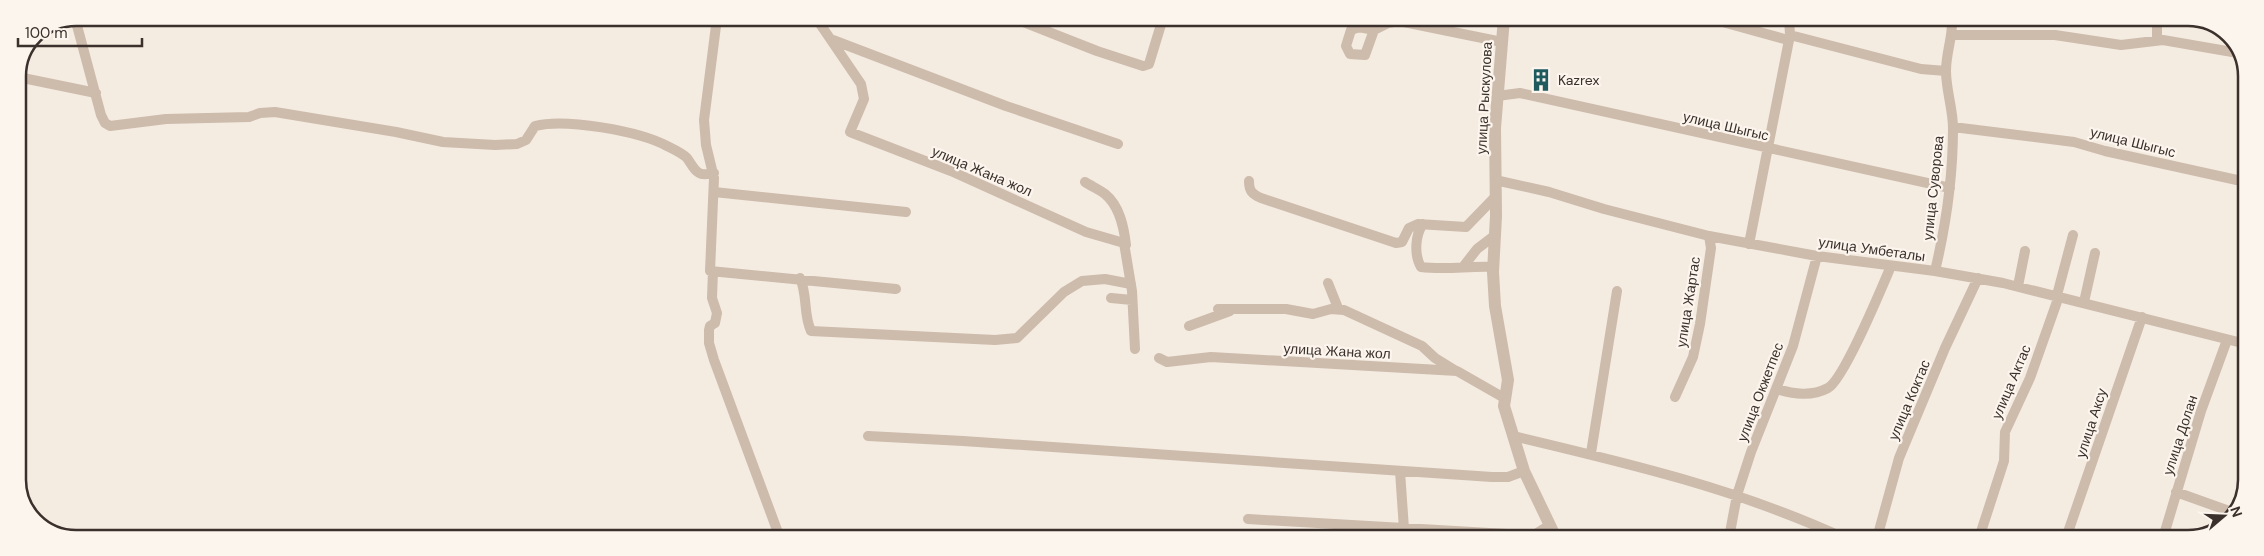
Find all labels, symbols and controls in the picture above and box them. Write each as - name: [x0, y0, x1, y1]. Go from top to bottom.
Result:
- scale bar: [18, 15, 141, 47]
- text: 100 m: [25, 23, 68, 43]
- street label: улица Рыскулова: [1472, 41, 1496, 155]
- building icon: Kazrex: [1528, 67, 1554, 93]
- place label: Kazrex: [1558, 71, 1599, 89]
- street label: улица Шыгыс: [1681, 107, 1771, 145]
- street label: улица Шыгыс: [2088, 123, 2178, 161]
- street label: улица Суворова: [1919, 135, 1947, 241]
- street label: улица Жана жол: [929, 142, 1035, 200]
- street label: улица Умбеталы: [1818, 233, 1926, 265]
- street label: улица Жартас: [1672, 255, 1704, 349]
- street label: улица Жана жол: [1283, 339, 1391, 363]
- street label: улица Окжетпес: [1733, 340, 1787, 444]
- street label: улица Актас: [1987, 342, 2035, 422]
- street label: улица Коктас: [1884, 357, 1934, 443]
- street label: улица Аксу: [2071, 386, 2111, 460]
- street label: улица Долан: [2159, 393, 2201, 477]
- north arrow: [2199, 491, 2249, 541]
- text: N: [2226, 504, 2246, 520]

